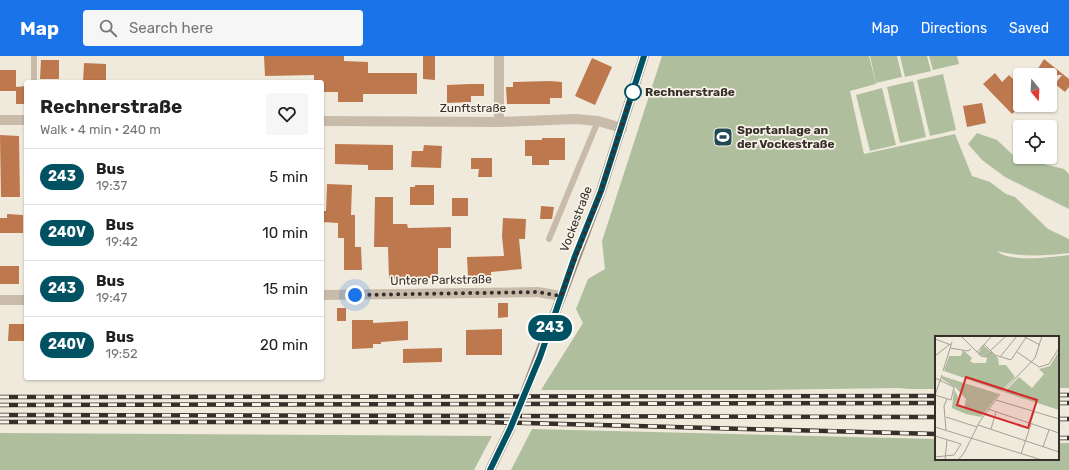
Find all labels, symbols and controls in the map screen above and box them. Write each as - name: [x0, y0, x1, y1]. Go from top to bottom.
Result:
- search box: [83, 10, 363, 46]
- text: Map: [20, 17, 59, 40]
- icon: search: [97, 17, 119, 39]
- text: Search here: [129, 19, 213, 37]
- text: Map: [872, 20, 899, 37]
- text: Directions: [921, 20, 987, 37]
- text: Saved: [1009, 20, 1049, 37]
- north arrow: [1013, 68, 1057, 112]
- map controls: [1013, 68, 1057, 164]
- marker: Rechnerstraße: [624, 83, 642, 101]
- place label: Rechnerstraße: [645, 85, 735, 99]
- button: heart: [266, 93, 308, 135]
- text: Rechnerstraße: [40, 95, 182, 118]
- street label: Zunftstraße: [440, 101, 506, 115]
- button: locate: [1013, 120, 1057, 164]
- text: Walk · 4 min · 240 m: [40, 122, 161, 137]
- place label: Sportanlage an der Vockestraße: [737, 123, 835, 151]
- sports icon: Sportanlage an der Vockestraße: [712, 126, 734, 148]
- text: Bus: [96, 160, 124, 178]
- text: 243: [48, 168, 76, 185]
- text: 5 min: [269, 168, 308, 186]
- text: 19:37: [96, 178, 127, 193]
- street label: Vockestraße: [557, 184, 595, 254]
- text: Bus: [106, 216, 134, 234]
- text: 240V: [48, 224, 86, 241]
- text: 10 min: [262, 224, 308, 242]
- text: 19:42: [106, 234, 138, 249]
- text: Bus: [96, 272, 124, 290]
- street label: Untere Parkstraße: [390, 272, 492, 288]
- text: 243: [48, 280, 76, 297]
- text: 15 min: [263, 280, 308, 298]
- your location: [345, 285, 365, 305]
- text: 19:47: [96, 290, 127, 305]
- line badge: 243: [527, 315, 573, 341]
- text: 243: [536, 319, 564, 336]
- text: Bus: [106, 328, 134, 346]
- text: 240V: [48, 336, 86, 353]
- text: 20 min: [260, 336, 308, 354]
- inset map: [935, 336, 1059, 460]
- text: 19:52: [106, 346, 138, 361]

